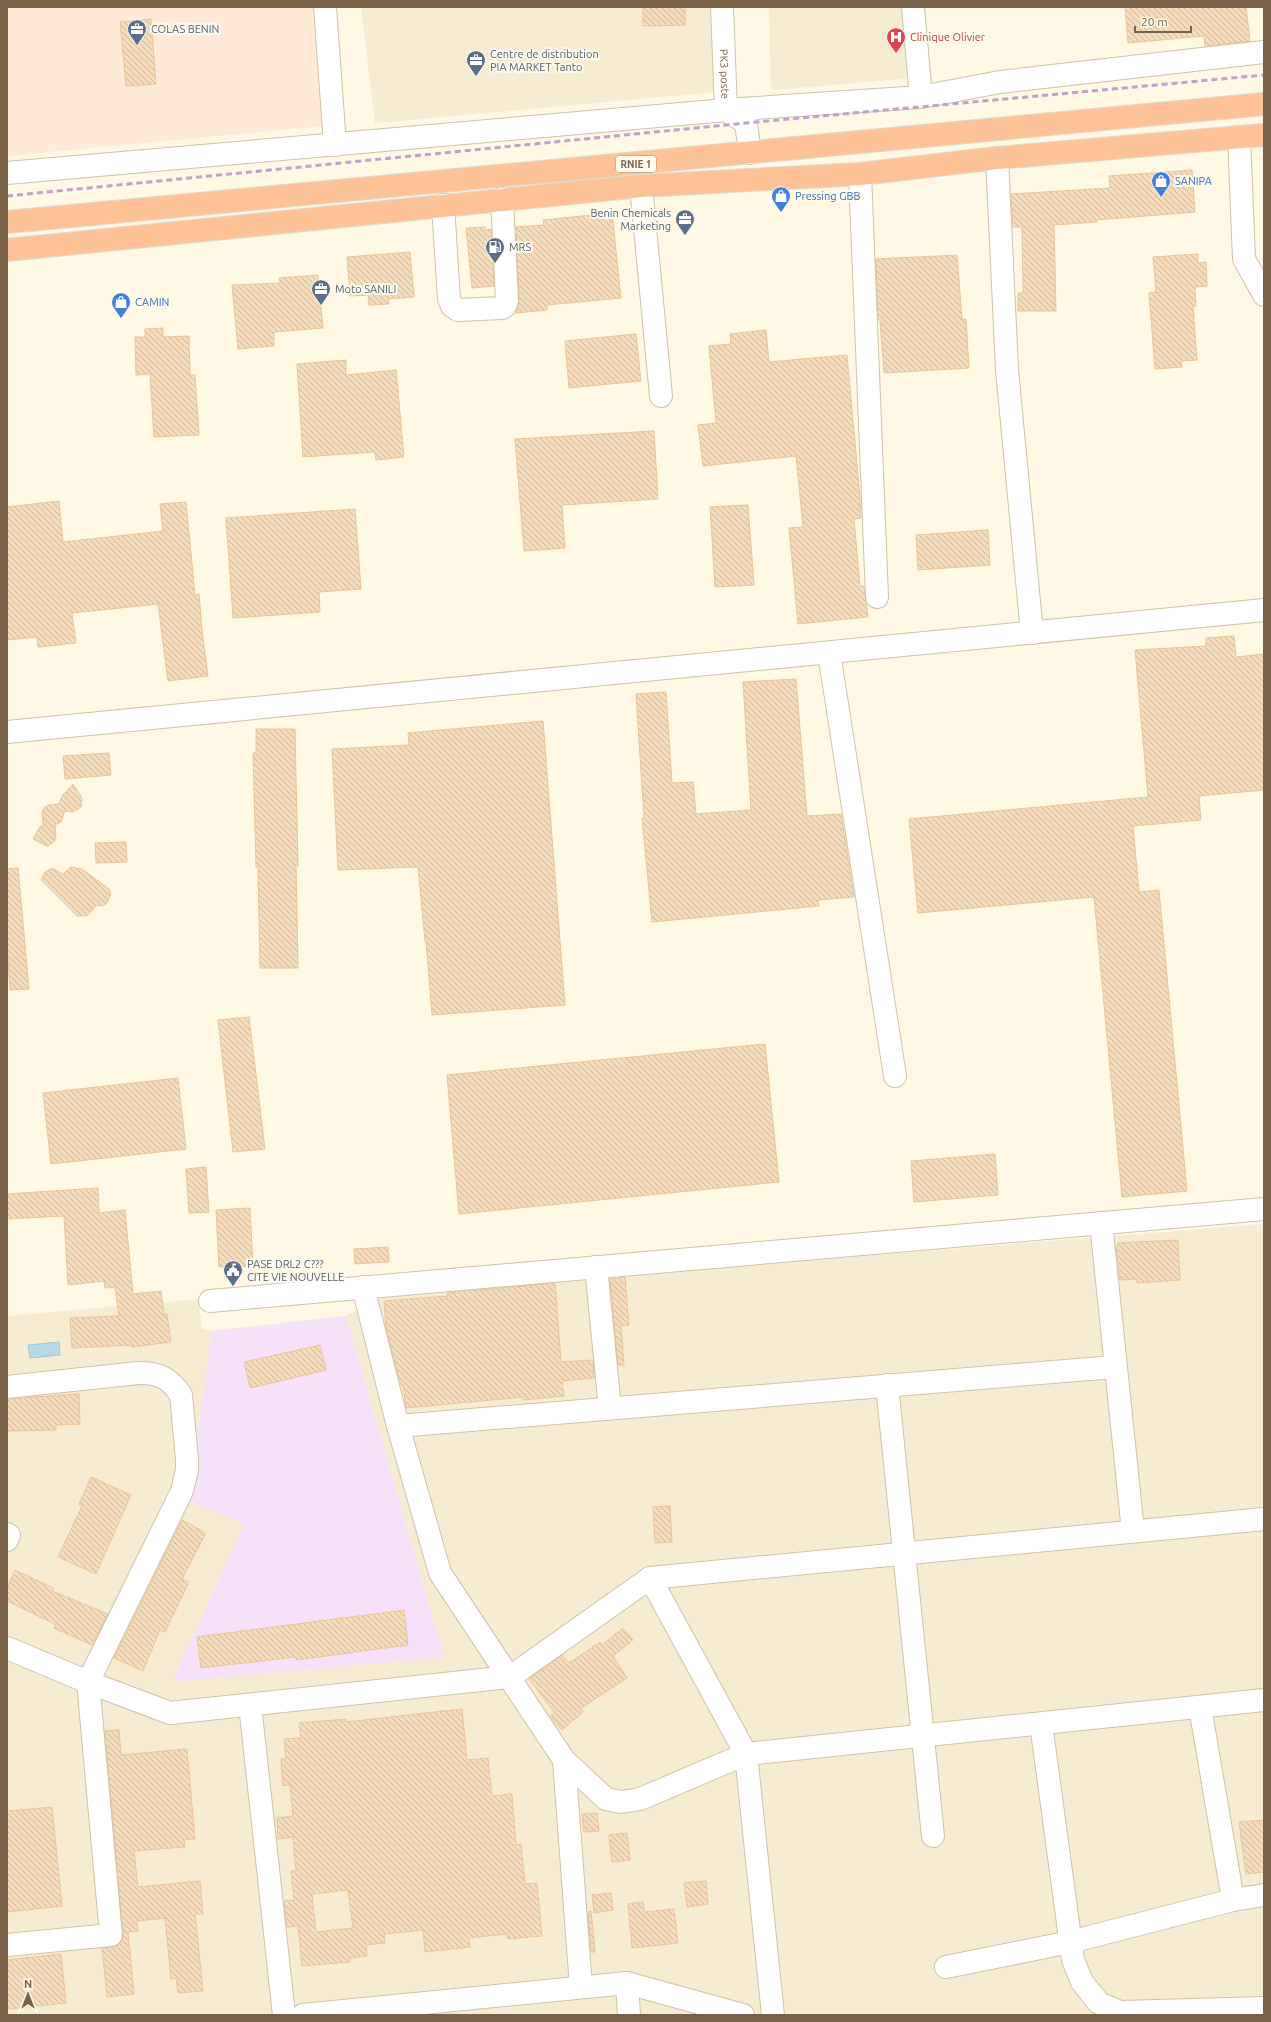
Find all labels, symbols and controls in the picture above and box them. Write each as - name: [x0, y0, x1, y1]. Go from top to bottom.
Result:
- scale bar: [1135, 8, 1191, 34]
- text: 20 m: [1141, 15, 1168, 28]
- office icon: COLAS BENIN: [126, 18, 148, 46]
- place label: COLAS BENIN: [151, 23, 219, 35]
- hospital icon: Clinique Olivier: [885, 26, 907, 54]
- place label: Clinique Olivier: [910, 31, 986, 43]
- place label: Centre de distribution PIA MARKET Tanto: [490, 48, 599, 73]
- office icon: Centre de distribution PIA MARKET Tanto: [465, 49, 487, 77]
- street label: PK3 poste: [718, 49, 732, 99]
- road number: RNIE 1: [616, 156, 656, 172]
- shop icon: SANIPA: [1150, 170, 1172, 198]
- place label: SANIPA: [1175, 175, 1213, 187]
- shop icon: Pressing GBB: [770, 185, 792, 213]
- place label: Pressing GBB: [795, 190, 860, 202]
- place label: Benin Chemicals Marketing: [591, 207, 671, 232]
- office icon: Benin Chemicals Marketing: [674, 208, 696, 236]
- fuel station icon: MRS: [484, 236, 506, 264]
- place label: MRS: [509, 241, 531, 253]
- office icon: Moto SANILI: [310, 278, 332, 306]
- place label: Moto SANILI: [335, 283, 396, 295]
- shop icon: CAMIN: [110, 291, 132, 319]
- place label: CAMIN: [135, 296, 169, 308]
- place label: PASE DRL2 C??? CITE VIE NOUVELLE: [247, 1258, 344, 1283]
- public building icon: PASE DRL2 C??? CITE VIE NOUVELLE: [222, 1259, 244, 1287]
- north arrow: [8, 1974, 48, 2014]
- text: N: [24, 1978, 32, 1990]

